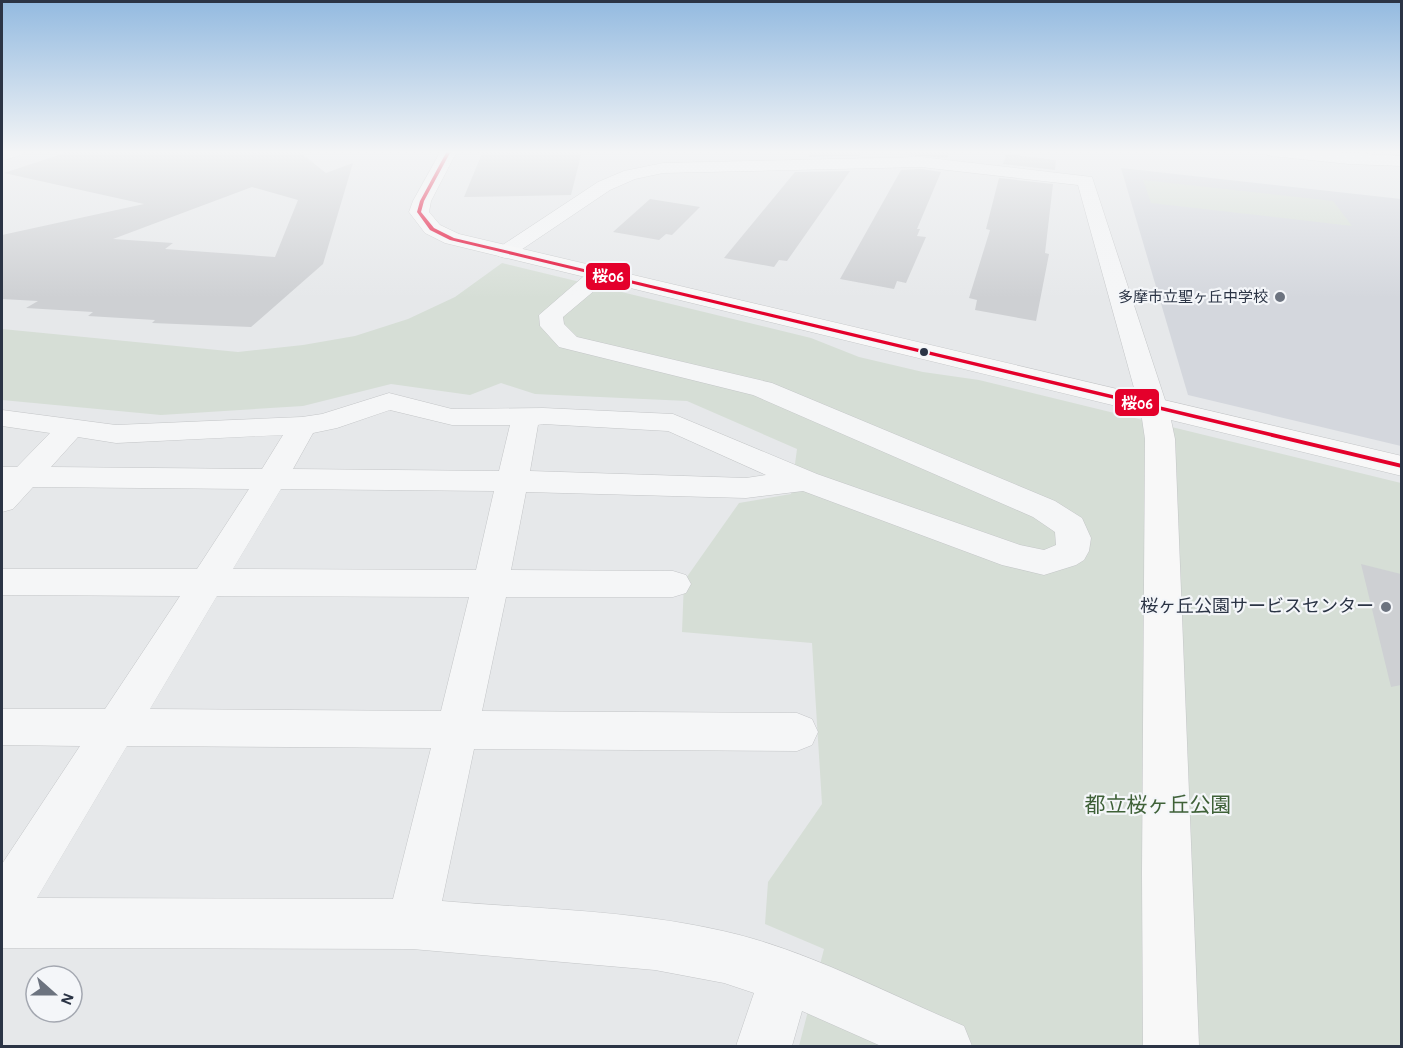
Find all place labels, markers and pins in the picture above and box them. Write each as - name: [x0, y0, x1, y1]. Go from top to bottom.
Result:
- place label: 多摩市立聖ヶ丘中学校: [1118, 289, 1268, 305]
- marker: 多摩市立聖ヶ丘中学校: [1273, 290, 1287, 304]
- unlabelled marker: [918, 346, 930, 358]
- place label: 桜ヶ丘公園サービスセンター: [1140, 597, 1374, 616]
- marker: 桜ヶ丘公園サービスセンター: [1379, 600, 1393, 614]

